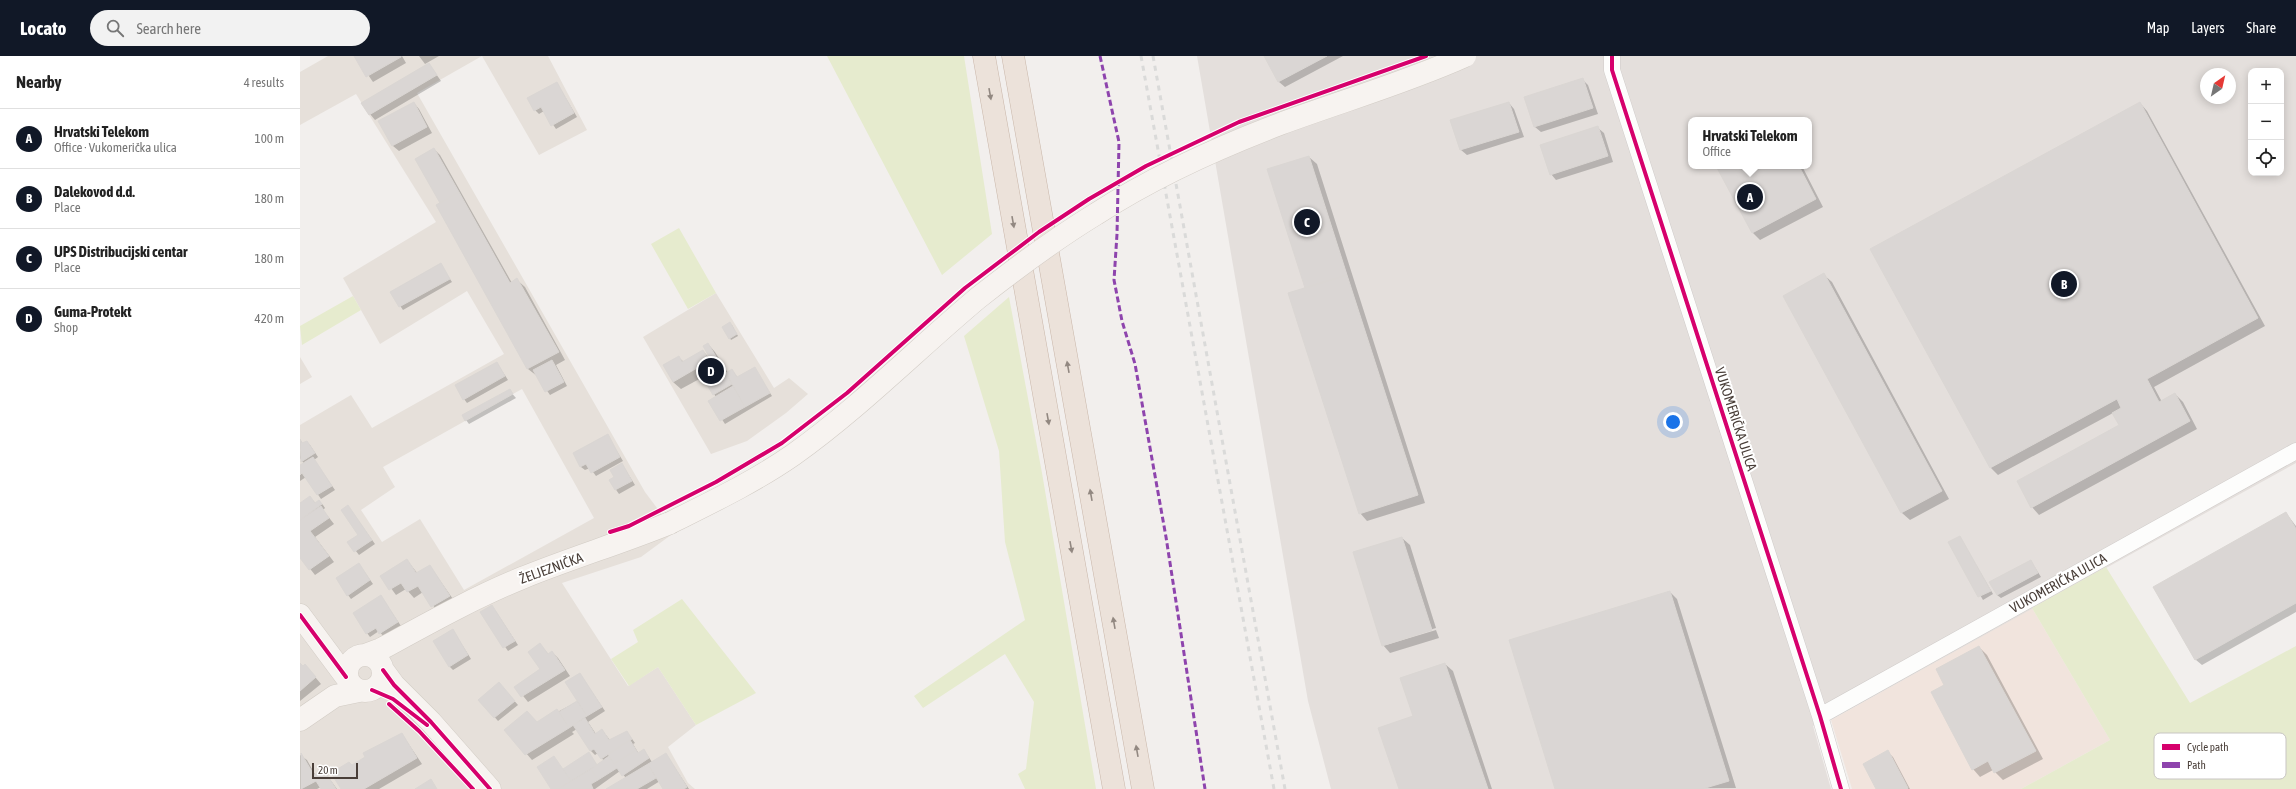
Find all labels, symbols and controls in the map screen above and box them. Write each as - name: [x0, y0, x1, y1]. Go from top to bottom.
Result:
- search box: [90, 10, 370, 46]
- text: Locato: [20, 17, 66, 39]
- icon: search: [104, 17, 126, 39]
- text: Search here: [136, 20, 201, 37]
- text: Map: [2147, 20, 2169, 36]
- text: Layers: [2191, 20, 2224, 36]
- text: Share: [2246, 20, 2276, 36]
- north arrow: [2200, 68, 2236, 104]
- map controls: [2248, 68, 2284, 176]
- button: +: [2248, 68, 2284, 104]
- text: Nearby: [16, 72, 62, 92]
- text: 4 results: [244, 75, 284, 90]
- one-way arrow: [988, 88, 994, 101]
- button: −: [2248, 104, 2284, 140]
- popup: [1688, 117, 1812, 169]
- text: Hrvatski Telekom: [54, 123, 149, 140]
- text: Hrvatski Telekom: [1702, 127, 1798, 144]
- text: A: [26, 131, 32, 146]
- text: 100 m: [255, 131, 284, 146]
- text: Office · Vukomerička ulica: [54, 140, 177, 155]
- button: locate: [2248, 140, 2284, 176]
- text: Office: [1702, 144, 1731, 159]
- pin: A: [1737, 182, 1763, 212]
- text: Dalekovod d.d.: [54, 183, 135, 200]
- text: B: [26, 191, 32, 206]
- text: 180 m: [255, 191, 284, 206]
- text: Place: [54, 200, 81, 215]
- pin: C: [1294, 207, 1320, 237]
- one-way arrow: [1010, 216, 1016, 229]
- text: UPS Distribucijski centar: [54, 243, 187, 260]
- text: C: [26, 251, 32, 266]
- text: 180 m: [255, 251, 284, 266]
- text: Place: [54, 260, 81, 275]
- pin: B: [2051, 269, 2077, 299]
- text: Guma-Protekt: [54, 303, 131, 320]
- text: D: [25, 311, 33, 326]
- text: 420 m: [255, 311, 284, 326]
- text: Shop: [54, 320, 78, 335]
- pin: D: [698, 356, 724, 386]
- one-way arrow: [1065, 360, 1071, 373]
- street label: VUKOMERIČKA ULICA: [1712, 365, 1761, 473]
- your location: [1663, 412, 1683, 432]
- one-way arrow: [1045, 413, 1051, 425]
- one-way arrow: [1088, 488, 1094, 501]
- one-way arrow: [1068, 541, 1074, 553]
- street label: ŽELJEZNIČKA: [517, 548, 585, 587]
- street label: VUKOMERIČKA ULICA: [2006, 549, 2109, 616]
- one-way arrow: [1111, 616, 1117, 629]
- legend: [2154, 733, 2286, 779]
- text: Cycle path: [2187, 741, 2229, 753]
- one-way arrow: [1133, 744, 1139, 757]
- text: Path: [2187, 759, 2206, 771]
- scale bar: [312, 761, 358, 780]
- text: 20 m: [318, 764, 338, 776]

